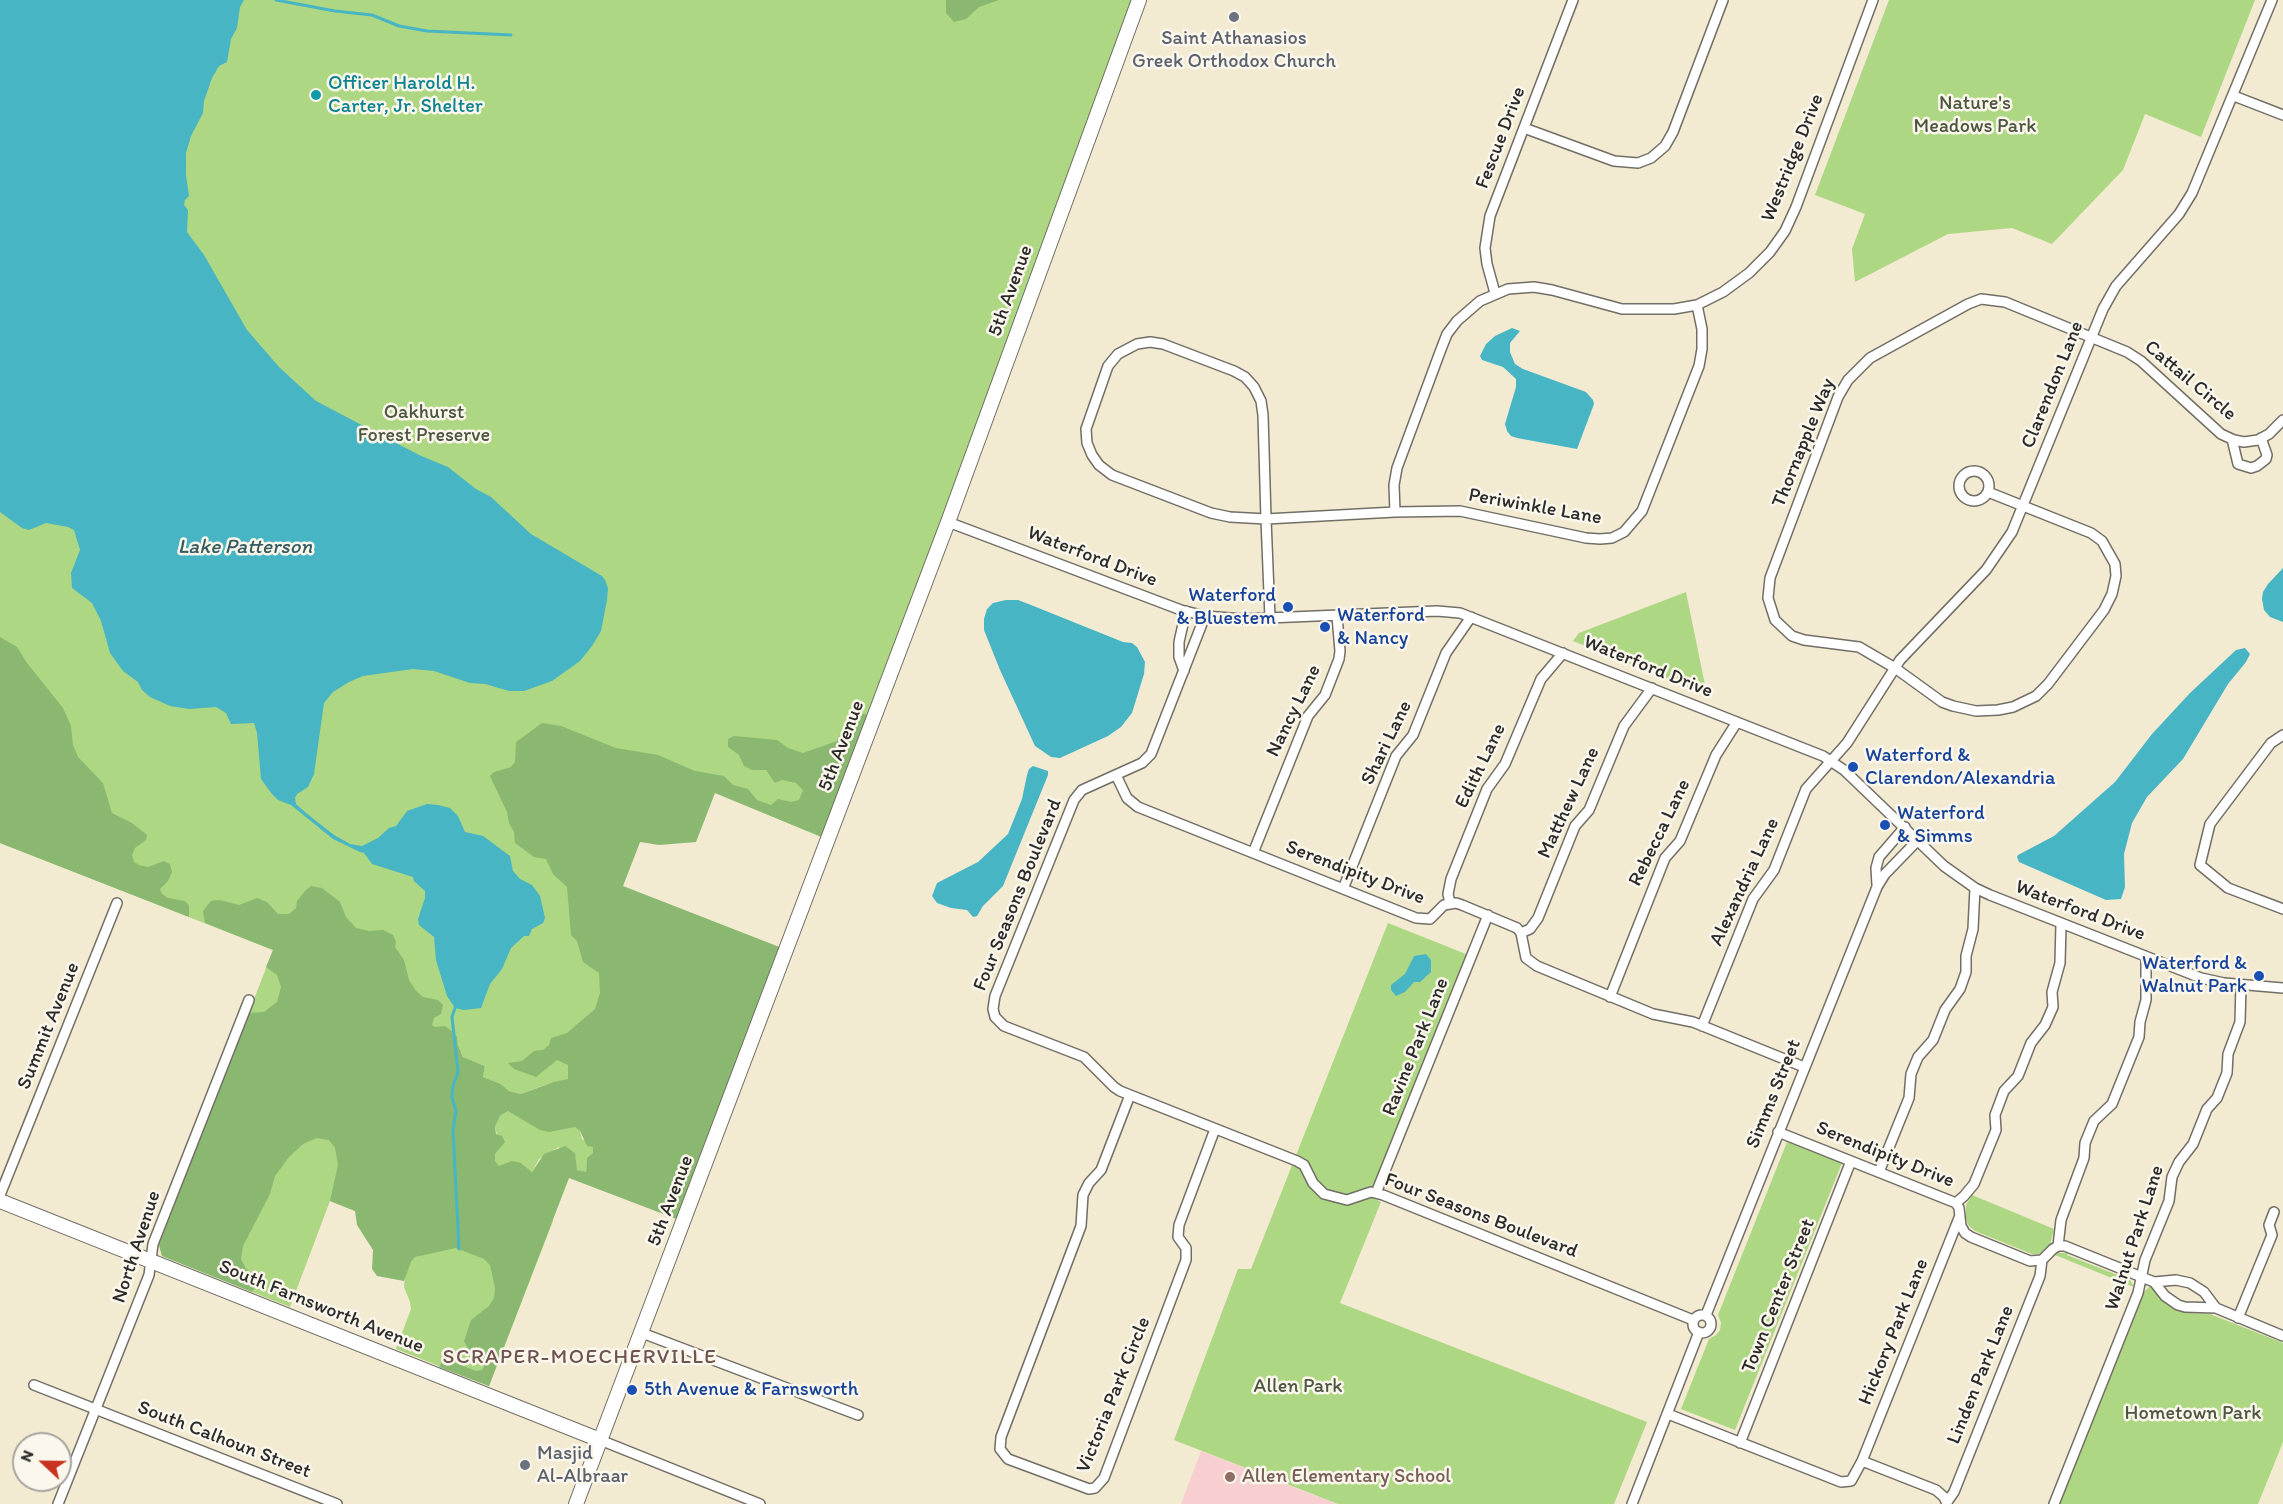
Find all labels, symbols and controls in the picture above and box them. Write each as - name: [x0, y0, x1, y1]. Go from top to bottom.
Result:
- marker: Saint Athanasios Greek Orthodox Church: [1227, 10, 1241, 24]
- place label: Saint Athanasios Greek Orthodox Church: [1132, 27, 1336, 74]
- place label: Officer Harold H. Carter, Jr. Shelter: [328, 72, 483, 119]
- street label: Fescue Drive: [1471, 84, 1531, 192]
- marker: Officer Harold H. Carter, Jr. Shelter: [309, 88, 323, 102]
- street label: Westridge Drive: [1756, 91, 1830, 225]
- park label: Nature's Meadows Park: [1914, 92, 2036, 139]
- street label: 5th Avenue: [983, 242, 1039, 340]
- street label: Clarendon Lane: [2017, 318, 2089, 452]
- street label: Cattail Circle: [2139, 336, 2241, 426]
- street label: Thornapple Way: [1767, 375, 1841, 511]
- park label: Oakhurst Forest Preserve: [358, 401, 490, 448]
- street label: Periwinkle Lane: [1467, 483, 1603, 531]
- street label: Waterford Drive: [1024, 521, 1160, 593]
- water label: Lake Patterson: [178, 535, 312, 561]
- place label: Waterford & Bluestem: [1177, 584, 1276, 631]
- marker: Waterford & Bluestem: [1281, 600, 1295, 614]
- place label: Waterford & Nancy: [1337, 604, 1425, 651]
- marker: Waterford & Nancy: [1318, 620, 1332, 634]
- street label: Waterford Drive: [1580, 630, 1716, 704]
- street label: Nancy Lane: [1261, 661, 1327, 761]
- street label: 5th Avenue: [814, 697, 870, 795]
- street label: Shari Lane: [1356, 697, 1418, 789]
- street label: Edith Lane: [1450, 720, 1512, 812]
- street label: Matthew Lane: [1533, 744, 1605, 862]
- place label: Waterford & Clarendon/Alexandria: [1865, 744, 2055, 791]
- marker: Waterford & Clarendon/Alexandria: [1846, 760, 1860, 774]
- street label: Rebecca Lane: [1624, 776, 1696, 890]
- street label: Four Seasons Boulevard: [968, 795, 1068, 995]
- place label: Waterford & Simms: [1897, 802, 1985, 849]
- street label: Alexandria Lane: [1705, 814, 1785, 950]
- marker: Waterford & Simms: [1878, 818, 1892, 832]
- street label: Serendipity Drive: [1282, 835, 1428, 911]
- street label: Waterford Drive: [2012, 875, 2148, 947]
- place label: Waterford & Walnut Park: [2142, 952, 2247, 999]
- street label: Summit Avenue: [13, 959, 85, 1093]
- marker: Waterford & Walnut Park: [2252, 969, 2266, 983]
- street label: Ravine Park Lane: [1377, 974, 1455, 1120]
- street label: Simms Street: [1741, 1036, 1807, 1152]
- street label: Serendipity Drive: [1812, 1116, 1958, 1194]
- street label: 5th Avenue: [643, 1152, 699, 1250]
- street label: Walnut Park Lane: [2100, 1162, 2170, 1314]
- street label: Four Seasons Boulevard: [1381, 1168, 1581, 1264]
- street label: North Avenue: [108, 1188, 166, 1306]
- street label: Town Center Street: [1737, 1215, 1821, 1377]
- street label: South Farnsworth Avenue: [215, 1255, 427, 1359]
- street label: Hickory Park Lane: [1854, 1255, 1934, 1409]
- street label: Linden Park Lane: [1942, 1302, 2020, 1448]
- street label: Victoria Park Circle: [1072, 1314, 1156, 1476]
- district label: SCRAPER-MOECHERVILLE: [442, 1345, 718, 1371]
- park label: Allen Park: [1254, 1375, 1342, 1399]
- place label: 5th Avenue & Farnsworth: [644, 1378, 858, 1402]
- marker: 5th Avenue & Farnsworth: [625, 1383, 639, 1397]
- street label: South Calhoun Street: [134, 1396, 314, 1484]
- park label: Hometown Park: [2125, 1402, 2261, 1426]
- north arrow: [12, 1432, 72, 1492]
- place label: Masjid Al-Albraar: [537, 1442, 628, 1489]
- text: N: [16, 1447, 38, 1464]
- marker: Masjid Al-Albraar: [518, 1458, 532, 1472]
- place label: Allen Elementary School: [1242, 1465, 1451, 1489]
- marker: Allen Elementary School: [1223, 1470, 1237, 1484]

